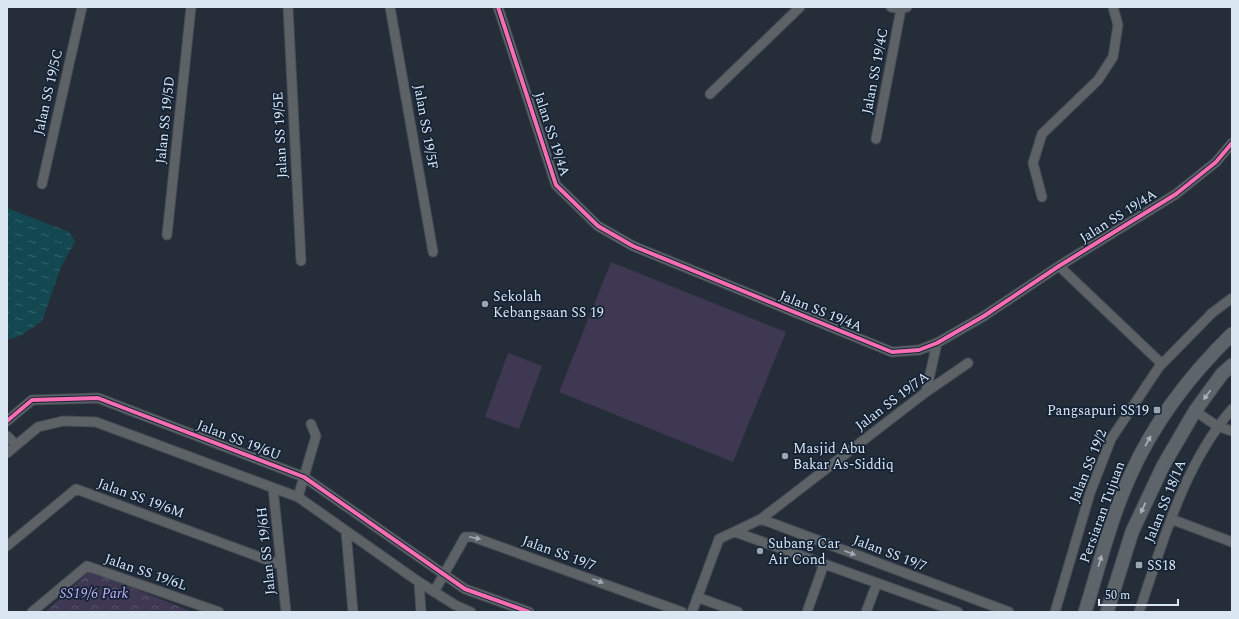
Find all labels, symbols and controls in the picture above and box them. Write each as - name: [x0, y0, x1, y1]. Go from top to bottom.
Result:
- street label: Jalan SS 19/4C: [856, 26, 894, 116]
- street label: Jalan SS 19/5C: [28, 47, 68, 137]
- street label: Jalan SS 19/5D: [150, 75, 180, 165]
- street label: Jalan SS 19/5F: [408, 83, 444, 171]
- street label: Jalan SS 19/4A: [528, 89, 576, 179]
- street label: Jalan SS 19/5E: [267, 91, 293, 179]
- street label: Jalan SS 19/4A: [1075, 184, 1161, 248]
- street label: Jalan SS 19/4A: [776, 285, 866, 337]
- place label: Sekolah Kebangsaan SS 19: [493, 286, 604, 323]
- marker: Sekolah Kebangsaan SS 19: [480, 299, 490, 309]
- street label: Jalan SS 19/7A: [851, 366, 934, 436]
- one-way arrow: [1203, 390, 1211, 400]
- place label: Pangsapuri SS19: [1047, 400, 1149, 421]
- marker: Pangsapuri SS19: [1152, 405, 1162, 415]
- street label: Jalan SS 19/6U: [194, 414, 284, 466]
- street label: Jalan SS 19/2: [1064, 426, 1112, 506]
- one-way arrow: [1144, 435, 1151, 447]
- place label: Masjid Abu Bakar As-Siddiq: [793, 438, 894, 475]
- marker: Masjid Abu Bakar As-Siddiq: [780, 451, 790, 461]
- street label: Jalan SS 18/1A: [1139, 456, 1191, 546]
- street label: Persiaran Tujuan: [1074, 458, 1130, 566]
- street label: Jalan SS 19/6M: [95, 473, 187, 523]
- one-way arrow: [1140, 502, 1146, 514]
- street label: Jalan SS 19/6H: [251, 506, 281, 596]
- street label: Jalan SS 19/7: [850, 529, 930, 577]
- street label: Jalan SS 19/7: [519, 530, 599, 576]
- place label: Subang Car Air Cond: [768, 533, 840, 570]
- one-way arrow: [469, 536, 481, 542]
- marker: Subang Car Air Cond: [755, 546, 765, 556]
- street label: Jalan SS 19/6L: [102, 548, 190, 596]
- one-way arrow: [845, 550, 857, 556]
- one-way arrow: [1098, 555, 1104, 567]
- place label: SS18: [1147, 555, 1176, 576]
- marker: SS18: [1134, 560, 1144, 570]
- one-way arrow: [592, 579, 604, 585]
- scale bar: [1099, 581, 1178, 607]
- park label: SS19/6 Park: [60, 583, 129, 604]
- text: 50 m: [1105, 586, 1130, 605]

